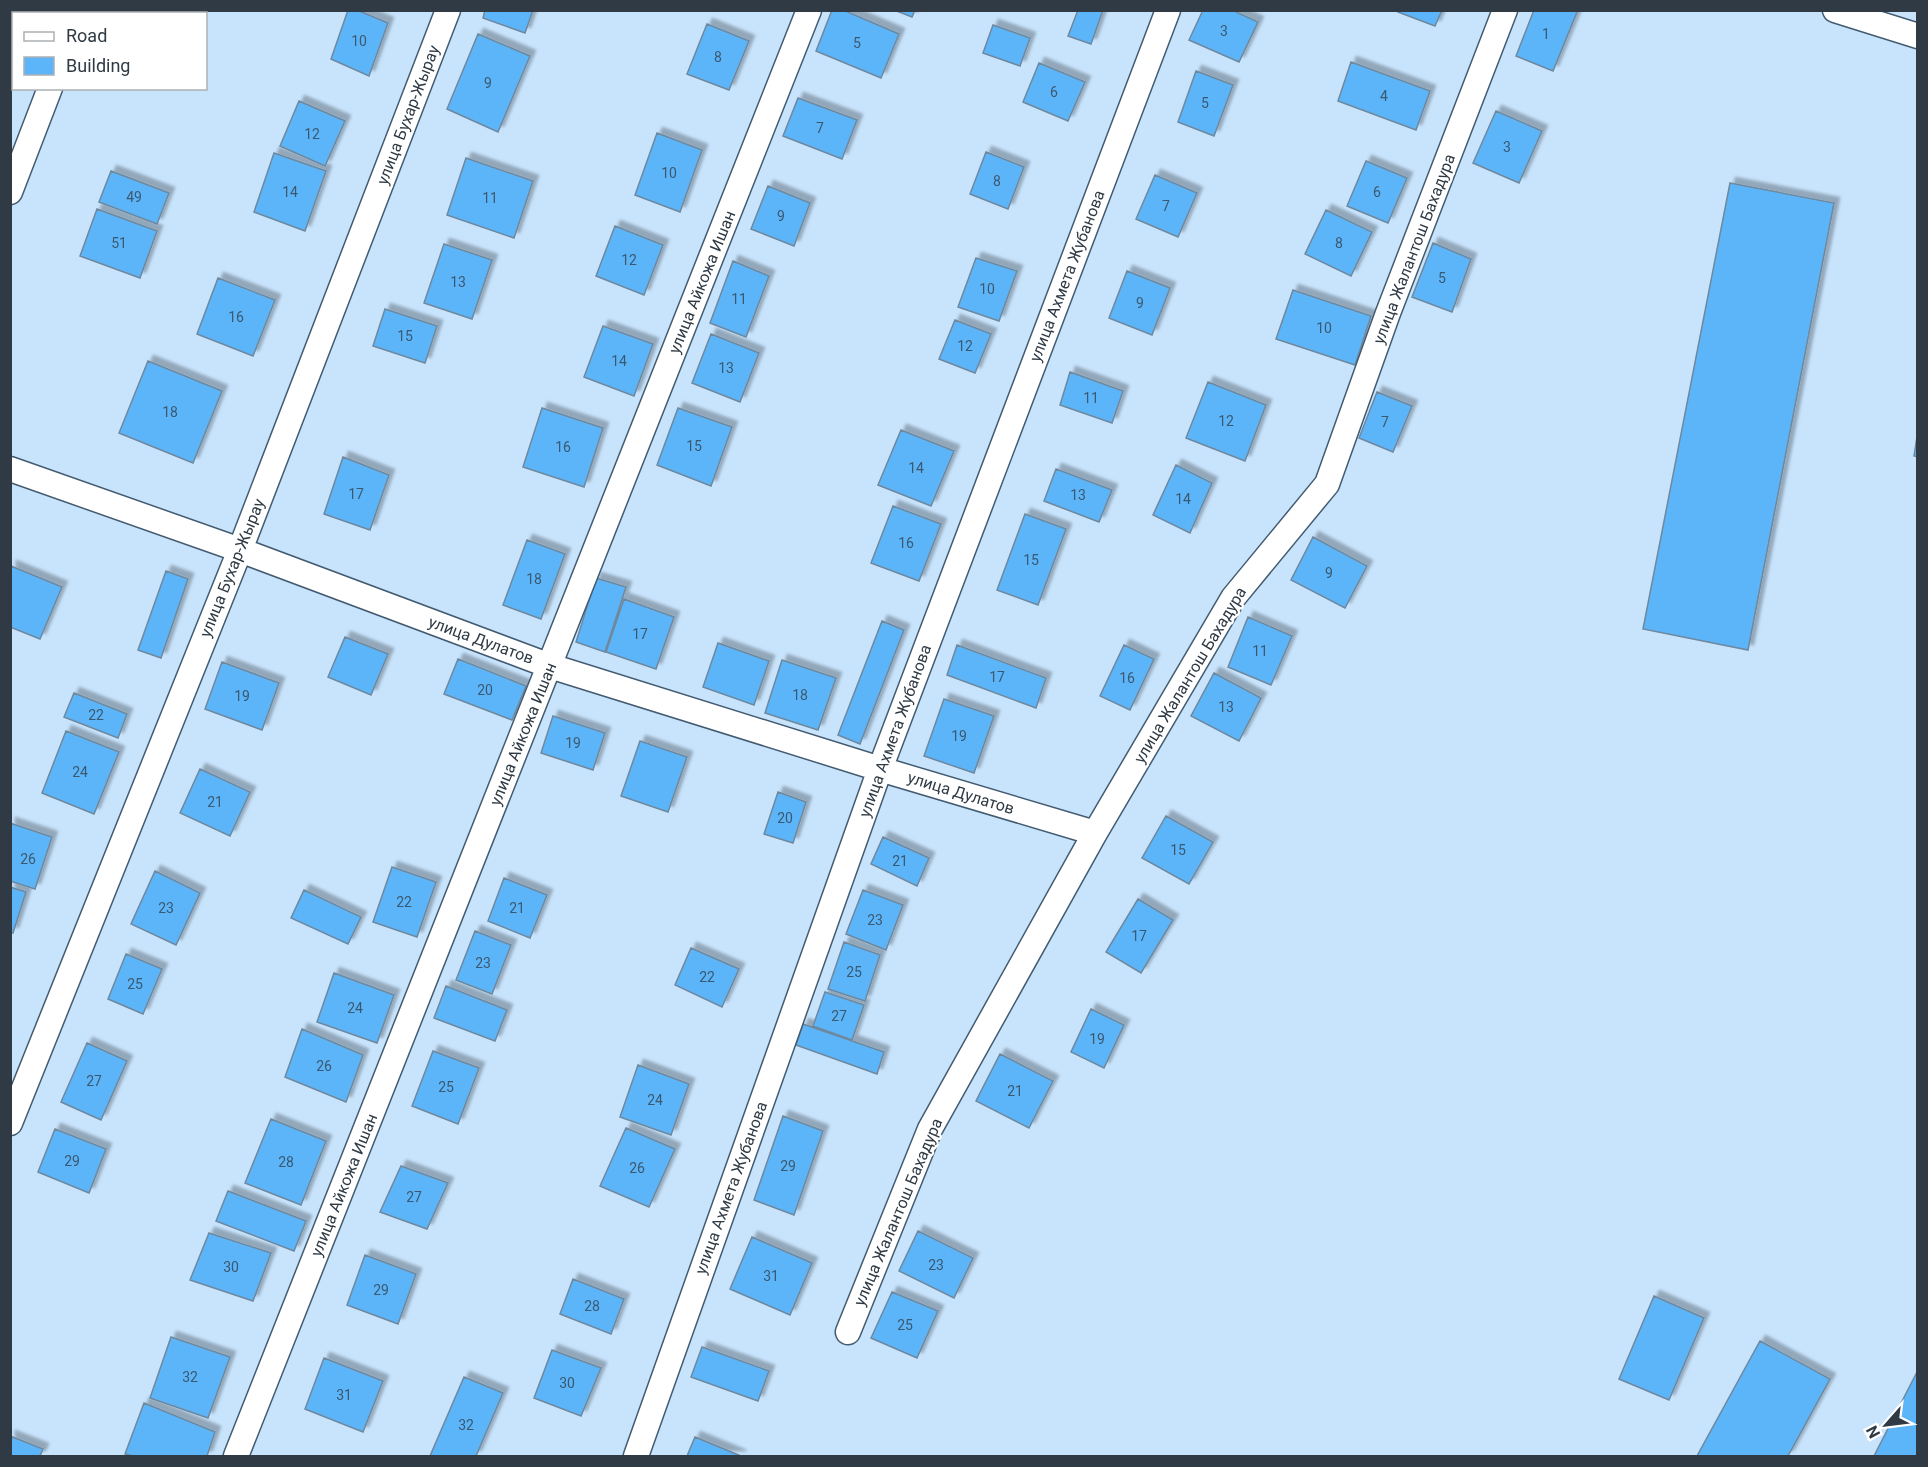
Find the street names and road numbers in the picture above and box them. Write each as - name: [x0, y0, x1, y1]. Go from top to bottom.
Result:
- street label: улица Бухар-Жырау: [373, 42, 443, 187]
- street label: улица Жалантош Бахадура: [1369, 151, 1459, 347]
- street label: улица Ахмета Жубанова: [1025, 187, 1109, 365]
- street label: улица Айкожа Ишан: [665, 208, 739, 356]
- street label: улица Бухар-Жырау: [196, 496, 269, 640]
- street label: улица Жалантош Бахадура: [1130, 584, 1250, 766]
- street label: улица Дулатов: [426, 612, 536, 668]
- street label: улица Ахмета Жубанова: [855, 642, 935, 820]
- street label: улица Айкожа Ишан: [486, 660, 560, 808]
- street label: улица Дулатов: [905, 768, 1017, 818]
- street label: улица Ахмета Жубанова: [691, 1099, 771, 1277]
- street label: улица Айкожа Ишан: [307, 1111, 381, 1259]
- street label: улица Жалантош Бахадура: [850, 1115, 946, 1309]

